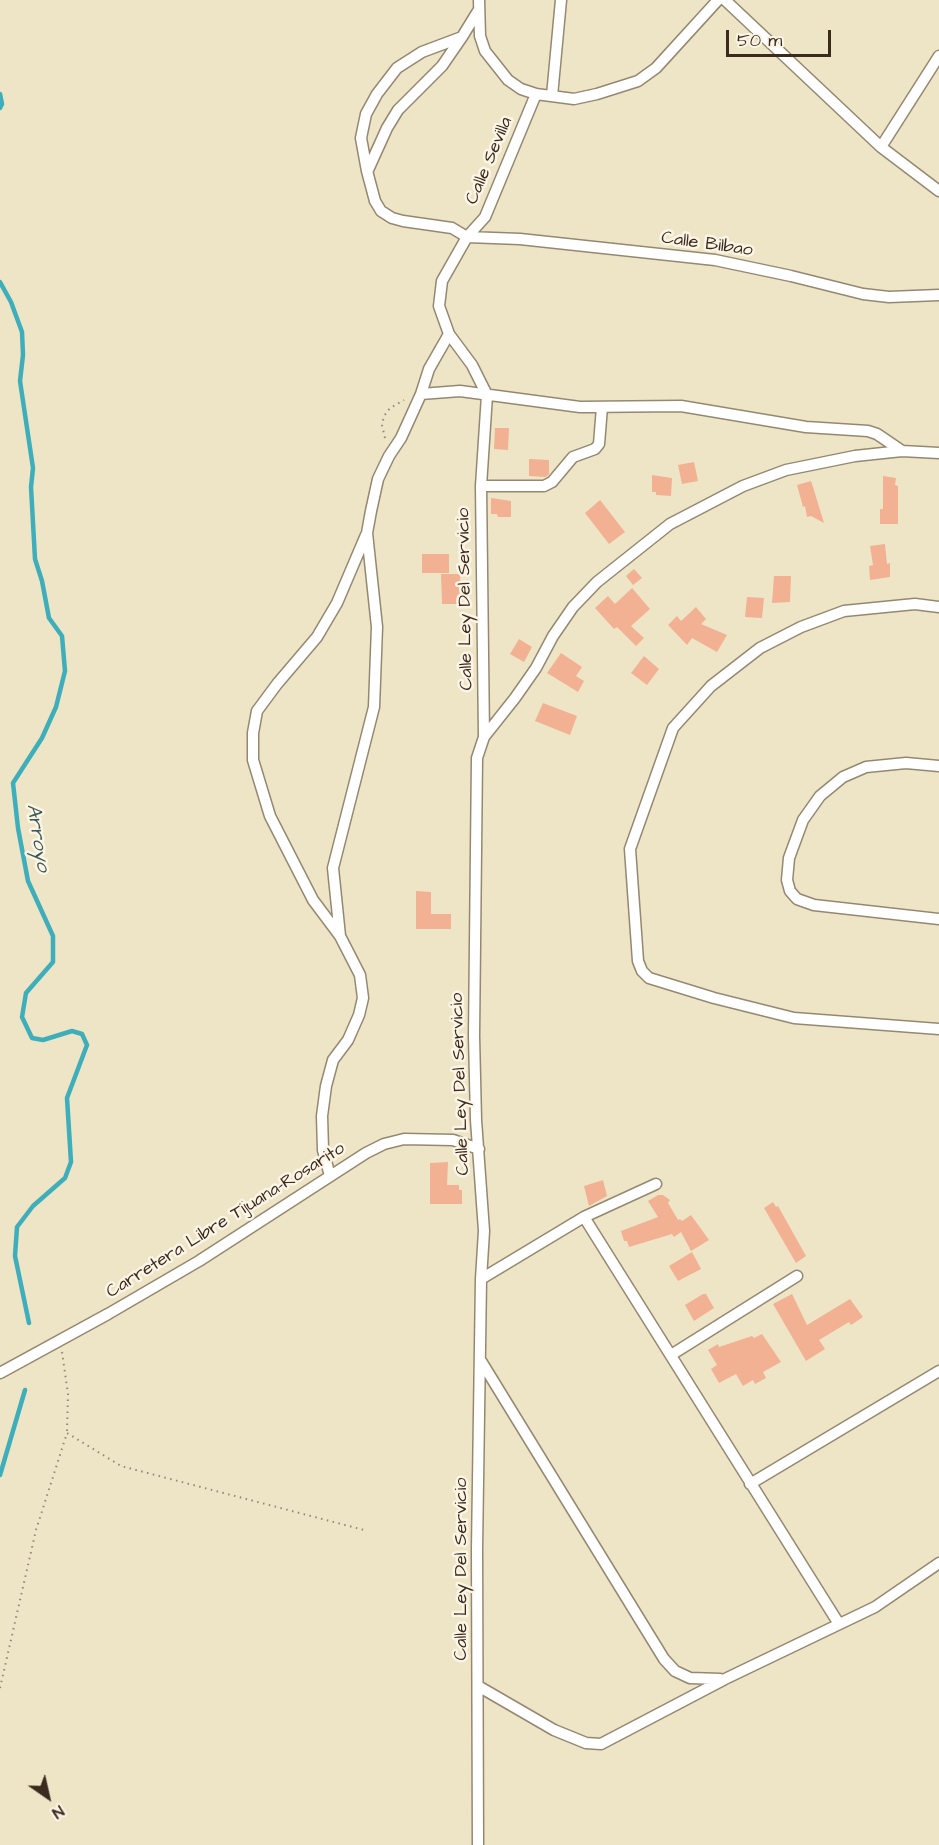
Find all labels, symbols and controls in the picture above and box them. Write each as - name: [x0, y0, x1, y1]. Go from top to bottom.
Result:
- scale bar: [729, 18, 834, 56]
- text: 50 m: [737, 28, 782, 53]
- street label: Calle Sevilla: [462, 114, 518, 208]
- street label: Calle Bilbao: [660, 228, 754, 262]
- street label: Calle Ley Del Servicio: [454, 507, 478, 691]
- water label: Arroyo: [20, 802, 54, 874]
- street label: Calle Ley Del Servicio: [447, 992, 475, 1176]
- street label: Carretera Libre Tijuana-Rosarito: [103, 1138, 349, 1304]
- street label: Calle Ley Del Servicio: [451, 1478, 473, 1660]
- north arrow: [18, 1767, 78, 1827]
- text: N: [48, 1800, 68, 1824]

